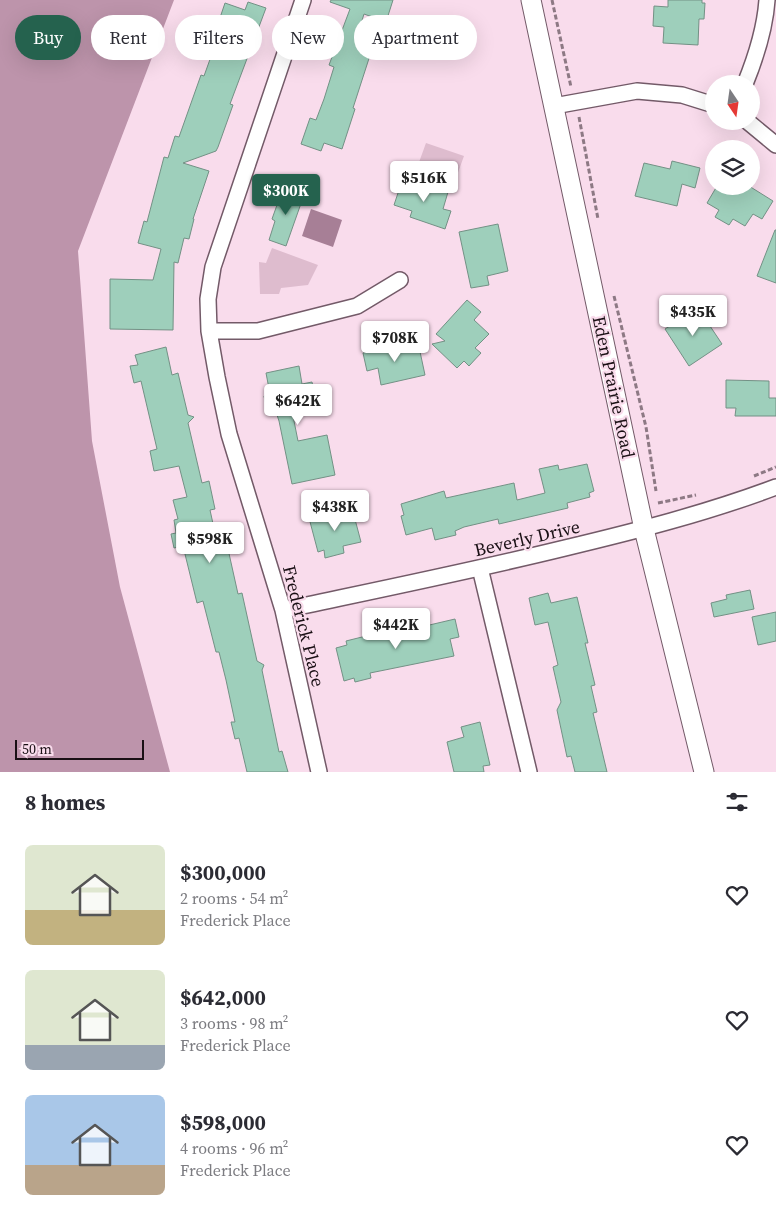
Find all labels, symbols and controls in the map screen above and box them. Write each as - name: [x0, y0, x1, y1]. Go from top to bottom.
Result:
- chip: Buy: [15, 15, 81, 60]
- chip: Rent: [91, 15, 165, 60]
- chip: Filters: [175, 15, 262, 60]
- chip: New: [272, 15, 344, 60]
- chip: Apartment: [354, 15, 477, 60]
- north arrow: [705, 75, 760, 130]
- map controls: [705, 75, 760, 195]
- button: layers: [705, 140, 760, 195]
- pin: $516K: [389, 160, 459, 203]
- text: $516K: [401, 166, 447, 188]
- pin: $300K: [251, 174, 321, 216]
- text: $300K: [263, 179, 309, 201]
- pin: $435K: [658, 294, 728, 337]
- text: $435K: [670, 300, 716, 322]
- street label: Eden Prairie Road: [587, 314, 641, 460]
- pin: $708K: [360, 320, 430, 363]
- text: $708K: [372, 326, 418, 348]
- pin: $642K: [263, 384, 333, 426]
- text: $642K: [275, 389, 321, 411]
- pin: $438K: [300, 490, 370, 532]
- text: $438K: [312, 495, 358, 517]
- street label: Beverly Drive: [472, 514, 582, 562]
- pin: $598K: [175, 522, 245, 564]
- text: $598K: [187, 527, 233, 549]
- street label: Frederick Place: [277, 563, 331, 689]
- pin: $442K: [361, 608, 431, 650]
- text: $442K: [373, 613, 419, 635]
- scale bar: [15, 737, 144, 760]
- text: 50 m: [22, 739, 52, 759]
- text: 8 homes: [25, 788, 105, 817]
- icon: filters: [723, 788, 751, 816]
- text: $300,000: [180, 858, 266, 887]
- icon: home: [65, 865, 125, 925]
- icon: heart: [723, 881, 751, 909]
- text: 2 rooms · 54 m²: [180, 887, 288, 909]
- text: Frederick Place: [180, 909, 291, 931]
- text: $642,000: [180, 983, 266, 1012]
- icon: home: [65, 990, 125, 1050]
- icon: heart: [723, 1006, 751, 1034]
- text: 3 rooms · 98 m²: [180, 1012, 288, 1034]
- text: Frederick Place: [180, 1034, 291, 1056]
- text: $598,000: [180, 1108, 266, 1137]
- icon: home: [65, 1115, 125, 1175]
- icon: heart: [723, 1131, 751, 1159]
- text: 4 rooms · 96 m²: [180, 1137, 288, 1159]
- text: Frederick Place: [180, 1159, 291, 1181]

